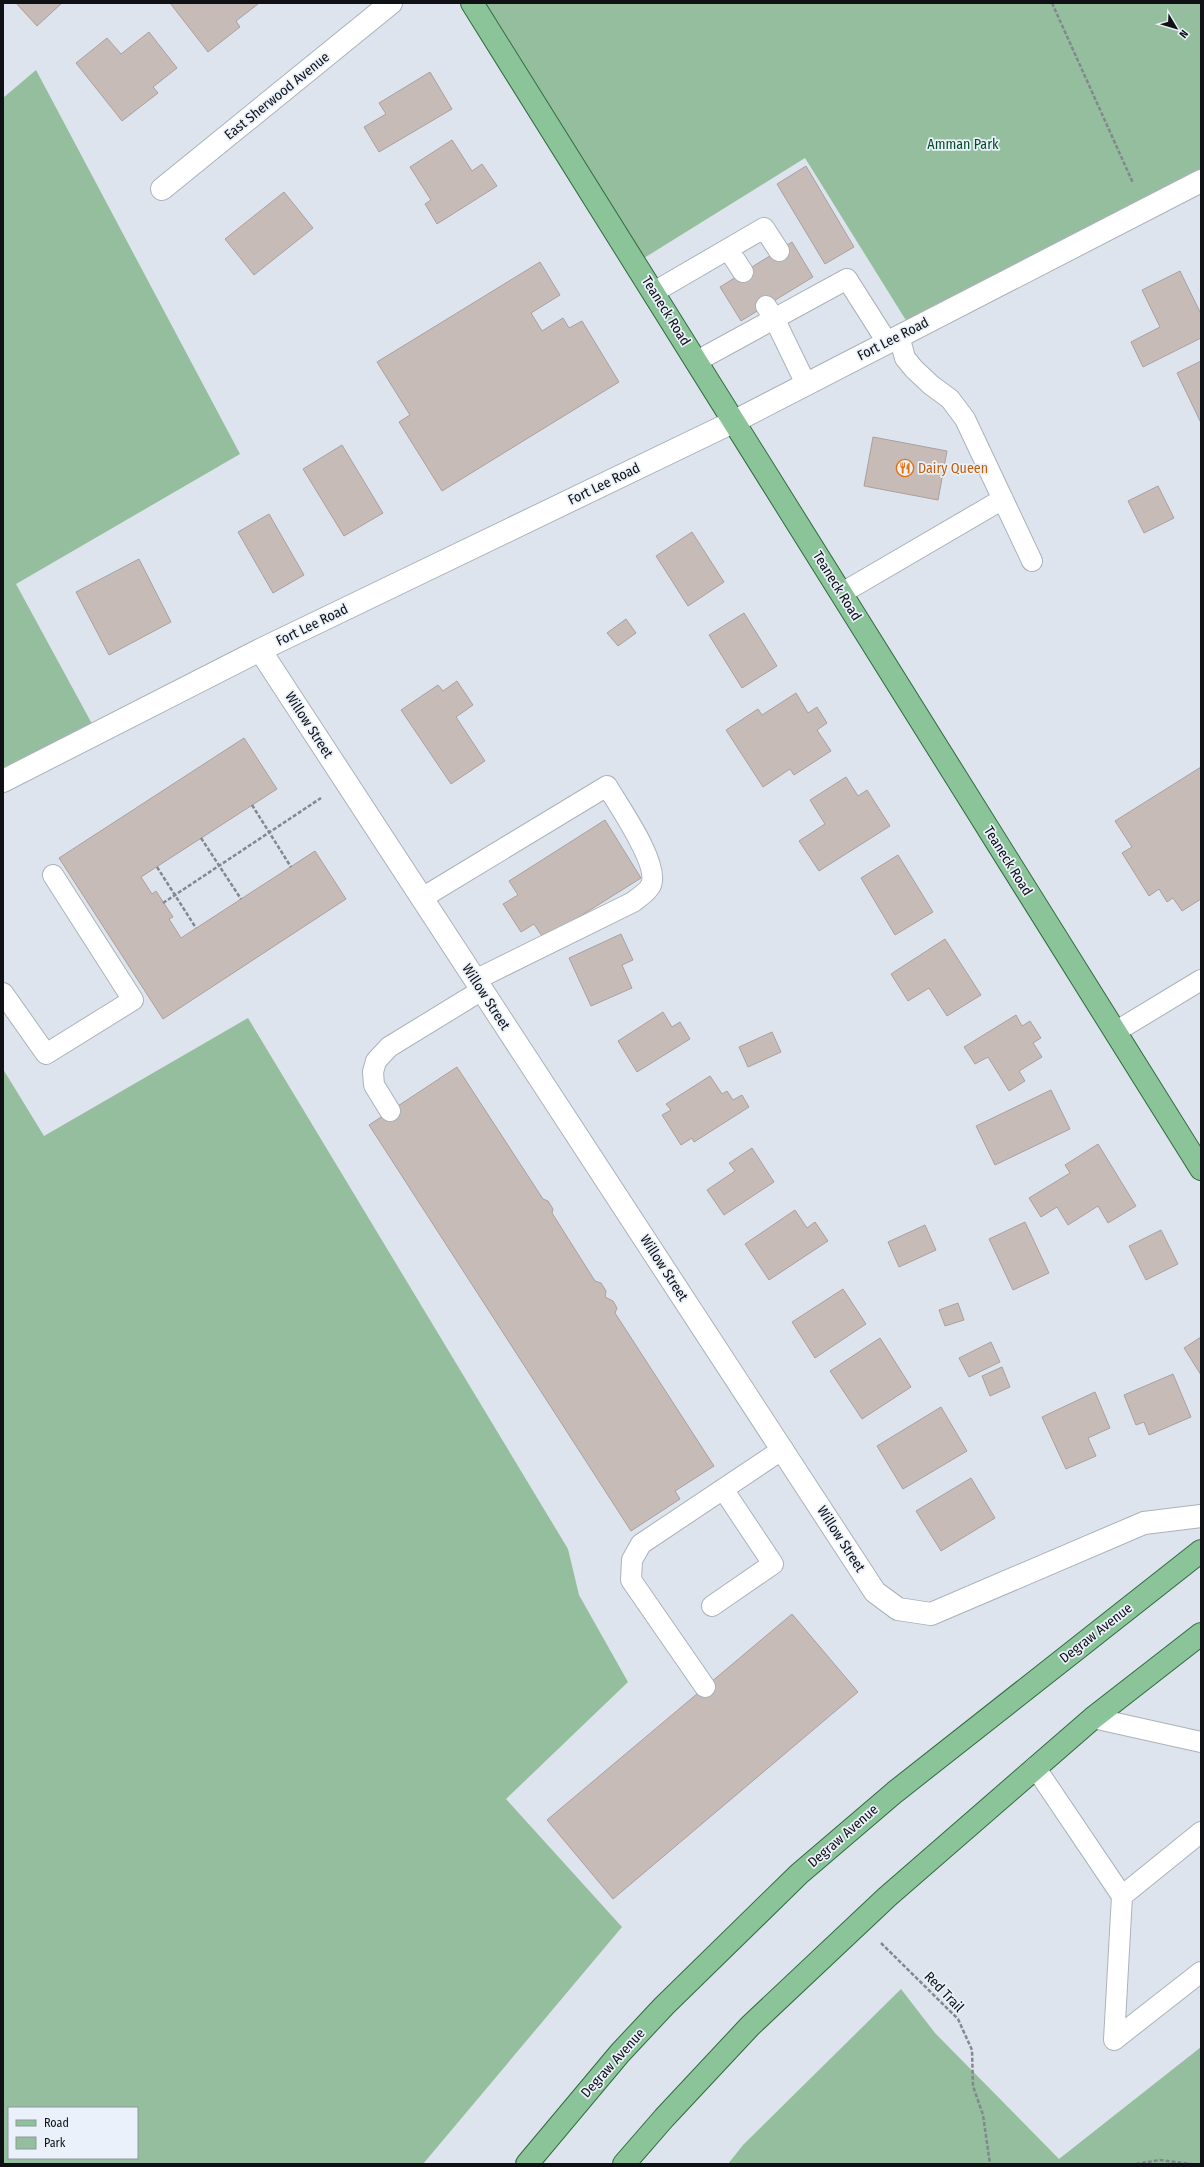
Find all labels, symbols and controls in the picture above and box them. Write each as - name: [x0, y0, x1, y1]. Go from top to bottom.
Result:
- north arrow: [1156, 8, 1196, 48]
- text: N: [1176, 27, 1191, 40]
- street label: East Sherwood Avenue: [221, 48, 333, 143]
- park label: Amman Park: [927, 136, 999, 153]
- street label: Teaneck Road: [638, 273, 694, 349]
- street label: Fort Lee Road: [854, 314, 932, 364]
- restaurant icon: Dairy Queen: [895, 458, 915, 478]
- street label: Fort Lee Road: [565, 459, 643, 509]
- place label: Dairy Queen: [918, 460, 988, 477]
- street label: Teaneck Road: [809, 548, 865, 624]
- street label: Fort Lee Road: [273, 600, 351, 650]
- street label: Willow Street: [281, 689, 337, 762]
- street label: Teaneck Road: [980, 823, 1036, 899]
- street label: Willow Street: [458, 961, 514, 1034]
- street label: Willow Street: [636, 1232, 692, 1305]
- street label: Willow Street: [813, 1503, 869, 1576]
- street label: Degraw Avenue: [1056, 1599, 1136, 1667]
- street label: Degraw Avenue: [804, 1801, 882, 1871]
- street label: Red Trail: [921, 1968, 968, 2016]
- street label: Degraw Avenue: [577, 2025, 649, 2101]
- legend: [8, 2107, 138, 2159]
- text: Road: [44, 2116, 69, 2130]
- text: Park: [44, 2136, 66, 2150]

